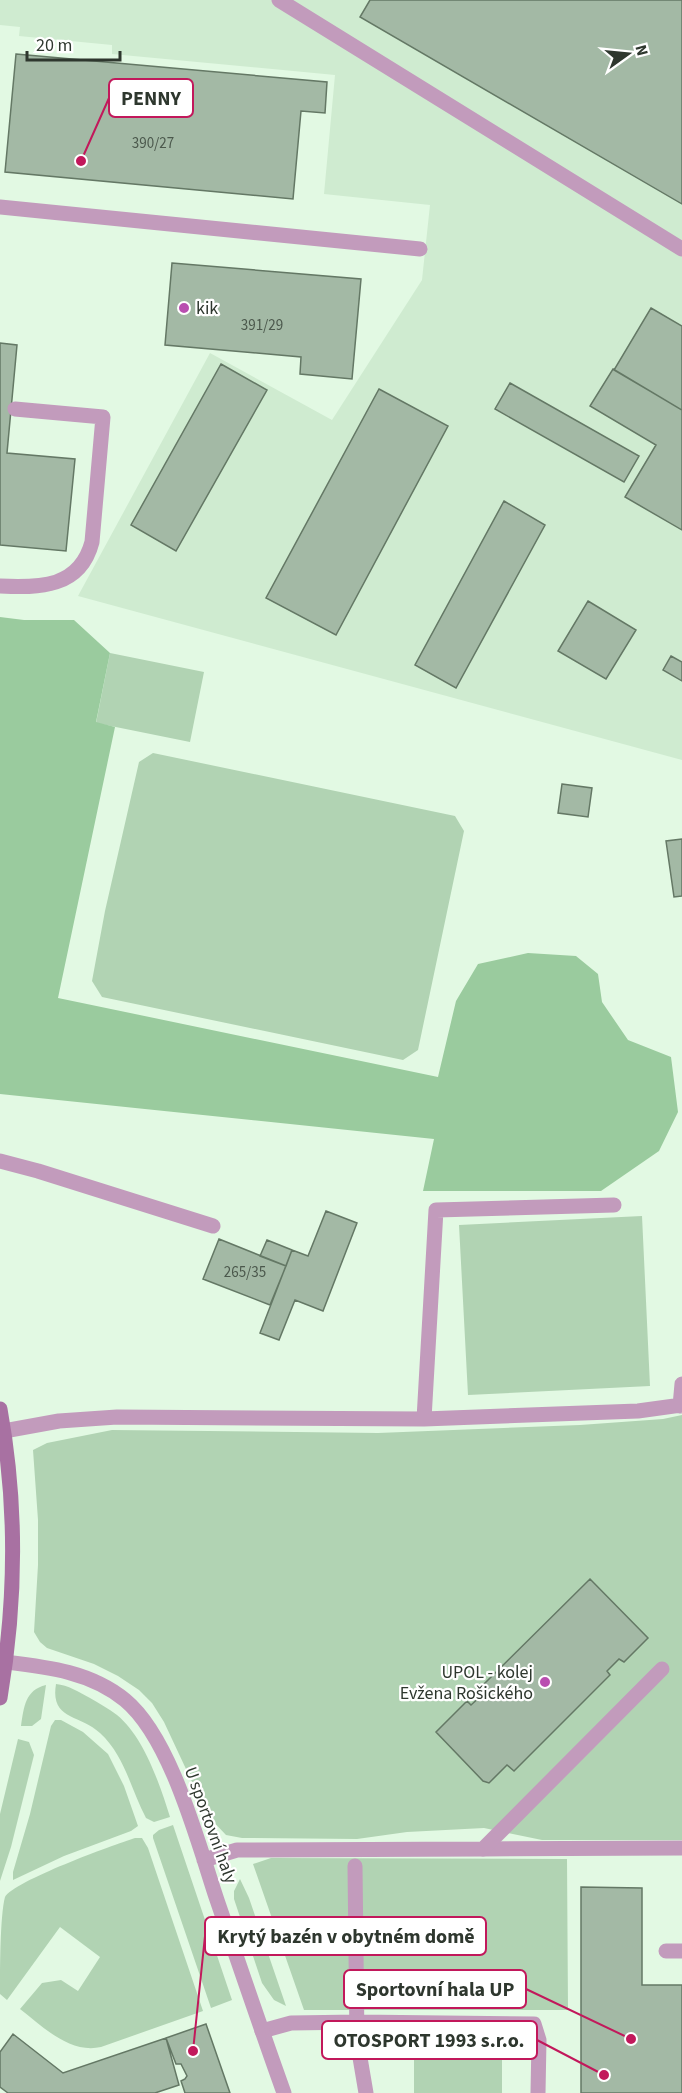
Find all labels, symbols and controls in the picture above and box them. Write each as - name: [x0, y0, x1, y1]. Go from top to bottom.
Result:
- scale bar: [27, 24, 120, 62]
- north arrow: [598, 24, 658, 84]
- text: 20 m: [36, 33, 72, 58]
- text: N: [630, 42, 654, 58]
- callout: PENNY: [109, 79, 193, 117]
- text: PENNY: [121, 85, 181, 113]
- house number: 390/27: [132, 133, 174, 154]
- place label: kik: [196, 296, 218, 321]
- marker: kik: [177, 301, 191, 315]
- house number: 391/29: [241, 315, 283, 336]
- house number: 265/35: [224, 1262, 266, 1283]
- place label: UPOL - kolej Evžena Rošického: [400, 1660, 533, 1706]
- marker: UPOL - kolej Evžena Rošického: [538, 1675, 552, 1689]
- street label: U sportovní haly: [178, 1763, 243, 1888]
- callout: Krytý bazén v obytném domě: [205, 1917, 486, 1955]
- text: Krytý bazén v obytném domě: [217, 1923, 475, 1951]
- callout: Sportovní hala UP: [344, 1970, 526, 2008]
- text: Sportovní hala UP: [356, 1976, 514, 2004]
- callout: OTOSPORT 1993 s.r.o.: [322, 2021, 537, 2059]
- text: OTOSPORT 1993 s.r.o.: [333, 2027, 525, 2055]

